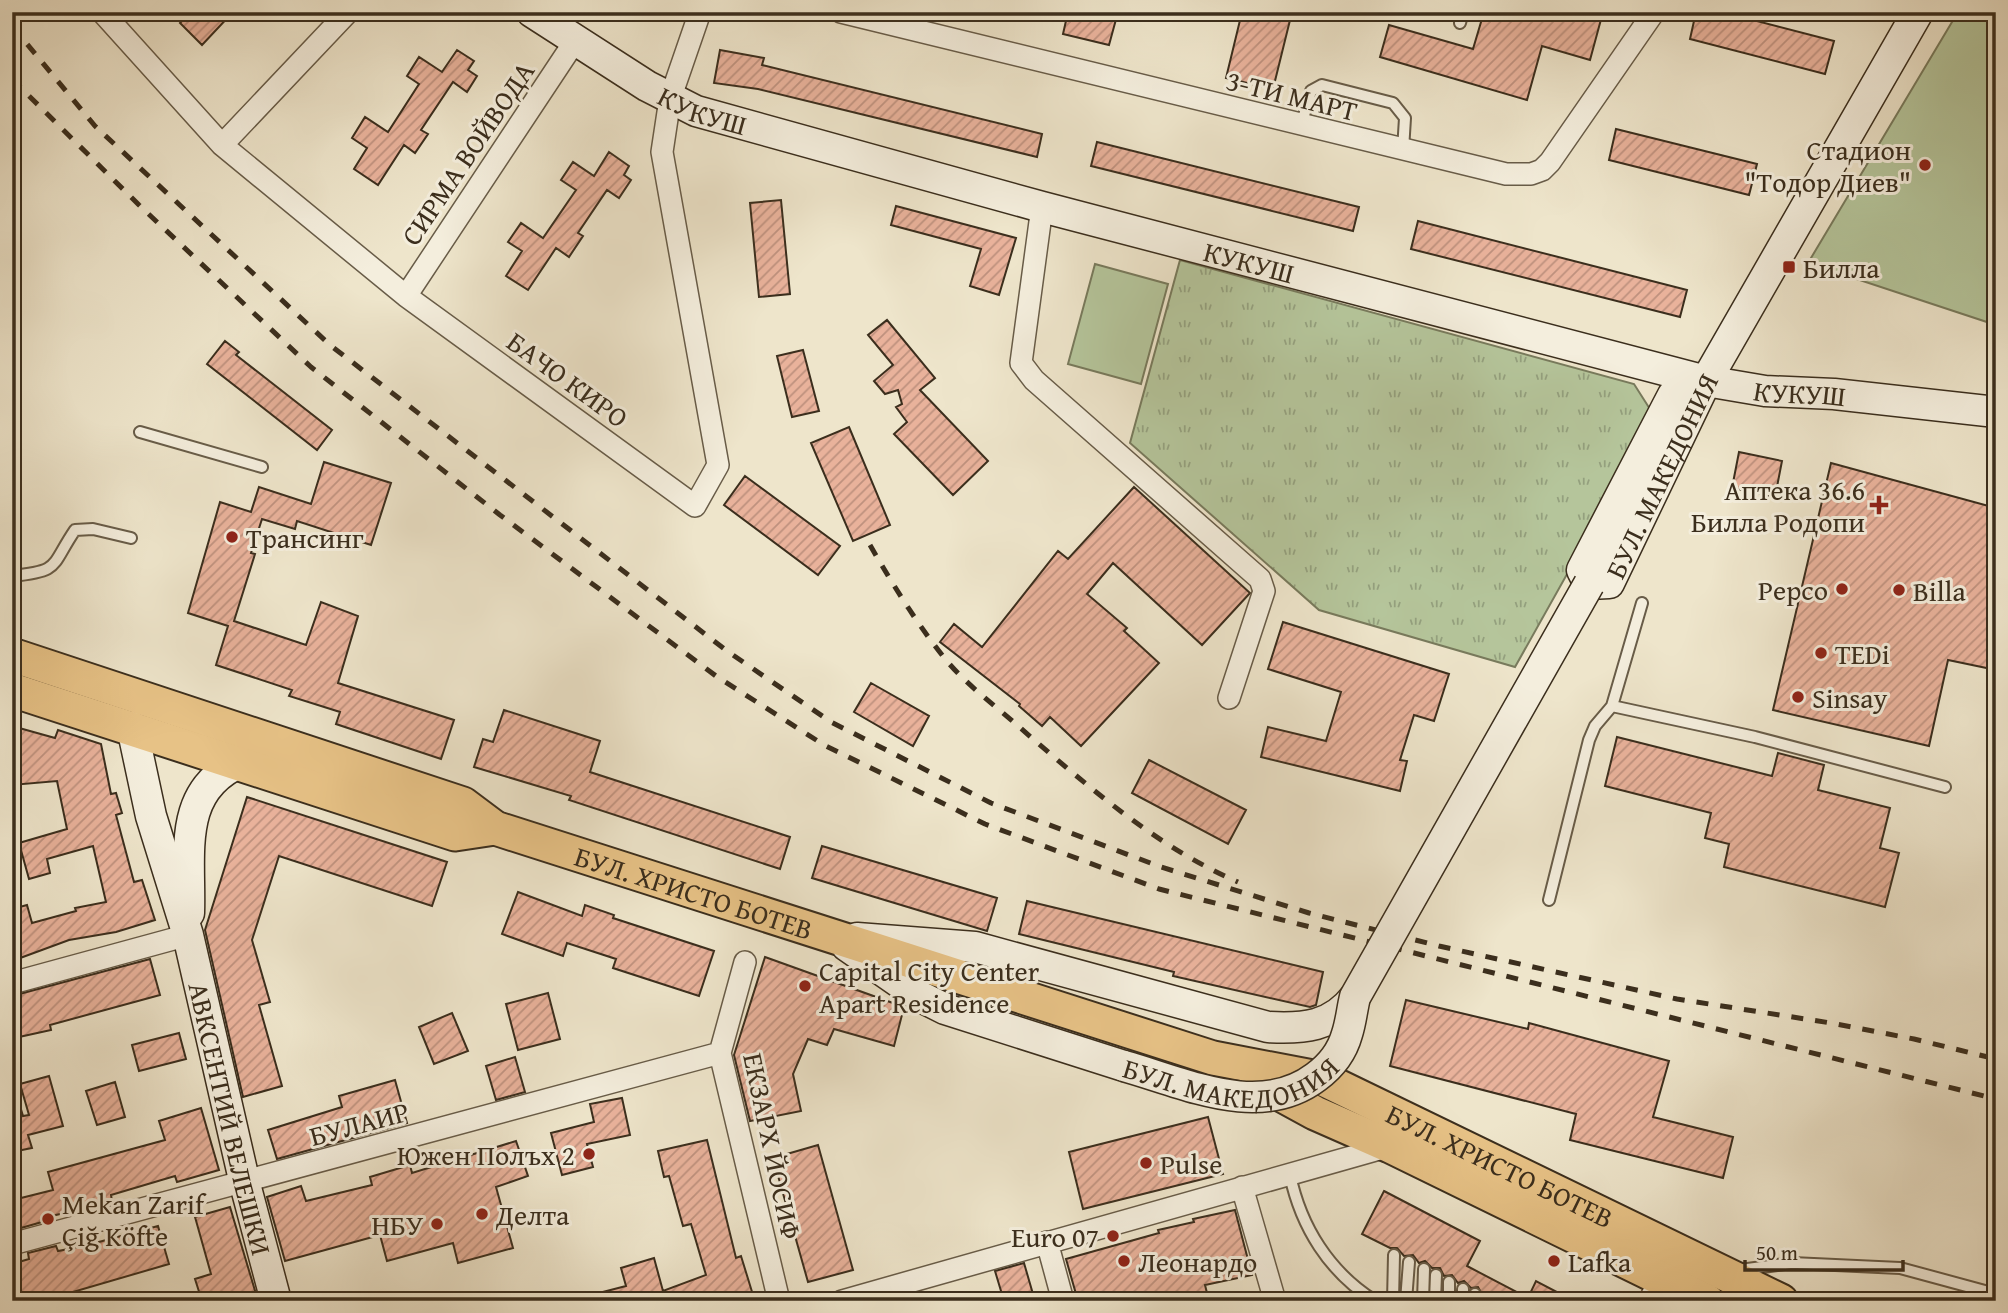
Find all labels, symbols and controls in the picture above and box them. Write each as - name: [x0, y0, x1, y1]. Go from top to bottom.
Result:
- street label: СИРМА ВОЙВОДА: [390, 53, 544, 253]
- street label: 3-ТИ МАРТ: [1222, 59, 1362, 131]
- street label: КУКУШ: [651, 75, 752, 145]
- place label: Стадион "Тодор Диев": [1744, 129, 1911, 202]
- marker: Стадион "Тодор Диев": [1917, 157, 1933, 173]
- street label: КУКУШ: [1200, 230, 1299, 293]
- place label: Билла: [1803, 247, 1880, 288]
- marker: Билла: [1781, 259, 1797, 275]
- street label: БАЧО КИРО: [499, 321, 637, 437]
- street label: БУЛ. МАКЕДОНИЯ: [1594, 366, 1727, 585]
- street label: КУКУШ: [1751, 369, 1848, 416]
- place label: Аптека 36.6 Билла Родопи: [1691, 469, 1865, 542]
- marker: Аптека 36.6 Билла Родопи: [1871, 497, 1887, 513]
- place label: Трансинг: [246, 517, 364, 558]
- marker: Трансинг: [224, 529, 240, 545]
- place label: Pepco: [1758, 569, 1828, 610]
- place label: Billa: [1913, 570, 1966, 611]
- marker: Pepco: [1834, 581, 1850, 597]
- marker: Billa: [1891, 582, 1907, 598]
- place label: TEDi: [1835, 633, 1890, 674]
- marker: TEDi: [1813, 645, 1829, 661]
- place label: Sinsay: [1812, 677, 1888, 718]
- marker: Sinsay: [1790, 689, 1806, 705]
- street label: БУЛ. ХРИСТО БОТЕВ: [570, 834, 818, 949]
- place label: Capital City Center Apart Residence: [819, 950, 1040, 1023]
- street label: АВКСЕНТИЙ ВЕЛЕШКИ: [179, 978, 283, 1259]
- marker: Capital City Center Apart Residence: [797, 978, 813, 994]
- street label: БУЛ. МАКЕДОНИЯ: [1113, 1033, 1337, 1079]
- text: БУЛ. МАКЕДОНИЯ: [1119, 1046, 1348, 1118]
- street label: ЕКЗАРХ ЙОСИФ: [733, 1049, 813, 1243]
- street label: БУЛАИР: [305, 1090, 413, 1156]
- street label: БУЛ. ХРИСТО БОТЕВ: [1380, 1092, 1621, 1237]
- place label: Южен Полъх 2: [397, 1134, 575, 1175]
- place label: Pulse: [1160, 1143, 1222, 1184]
- marker: Южен Полъх 2: [581, 1146, 597, 1162]
- marker: Pulse: [1138, 1155, 1154, 1171]
- place label: Mekan Zarif Çiğ Köfte: [62, 1183, 207, 1256]
- place label: Делта: [495, 1194, 570, 1235]
- place label: НБУ: [371, 1204, 424, 1245]
- marker: Делта: [474, 1206, 490, 1222]
- marker: Mekan Zarif Çiğ Köfte: [40, 1211, 56, 1227]
- marker: НБУ: [429, 1216, 445, 1232]
- place label: Euro 07: [1011, 1216, 1099, 1257]
- marker: Euro 07: [1105, 1228, 1121, 1244]
- scale bar: [1745, 1229, 1903, 1273]
- text: 50 m: [1756, 1237, 1798, 1268]
- place label: Леонардо: [1138, 1241, 1257, 1282]
- place label: Lafka: [1568, 1241, 1632, 1282]
- marker: Леонардо: [1116, 1253, 1132, 1269]
- marker: Lafka: [1546, 1253, 1562, 1269]

